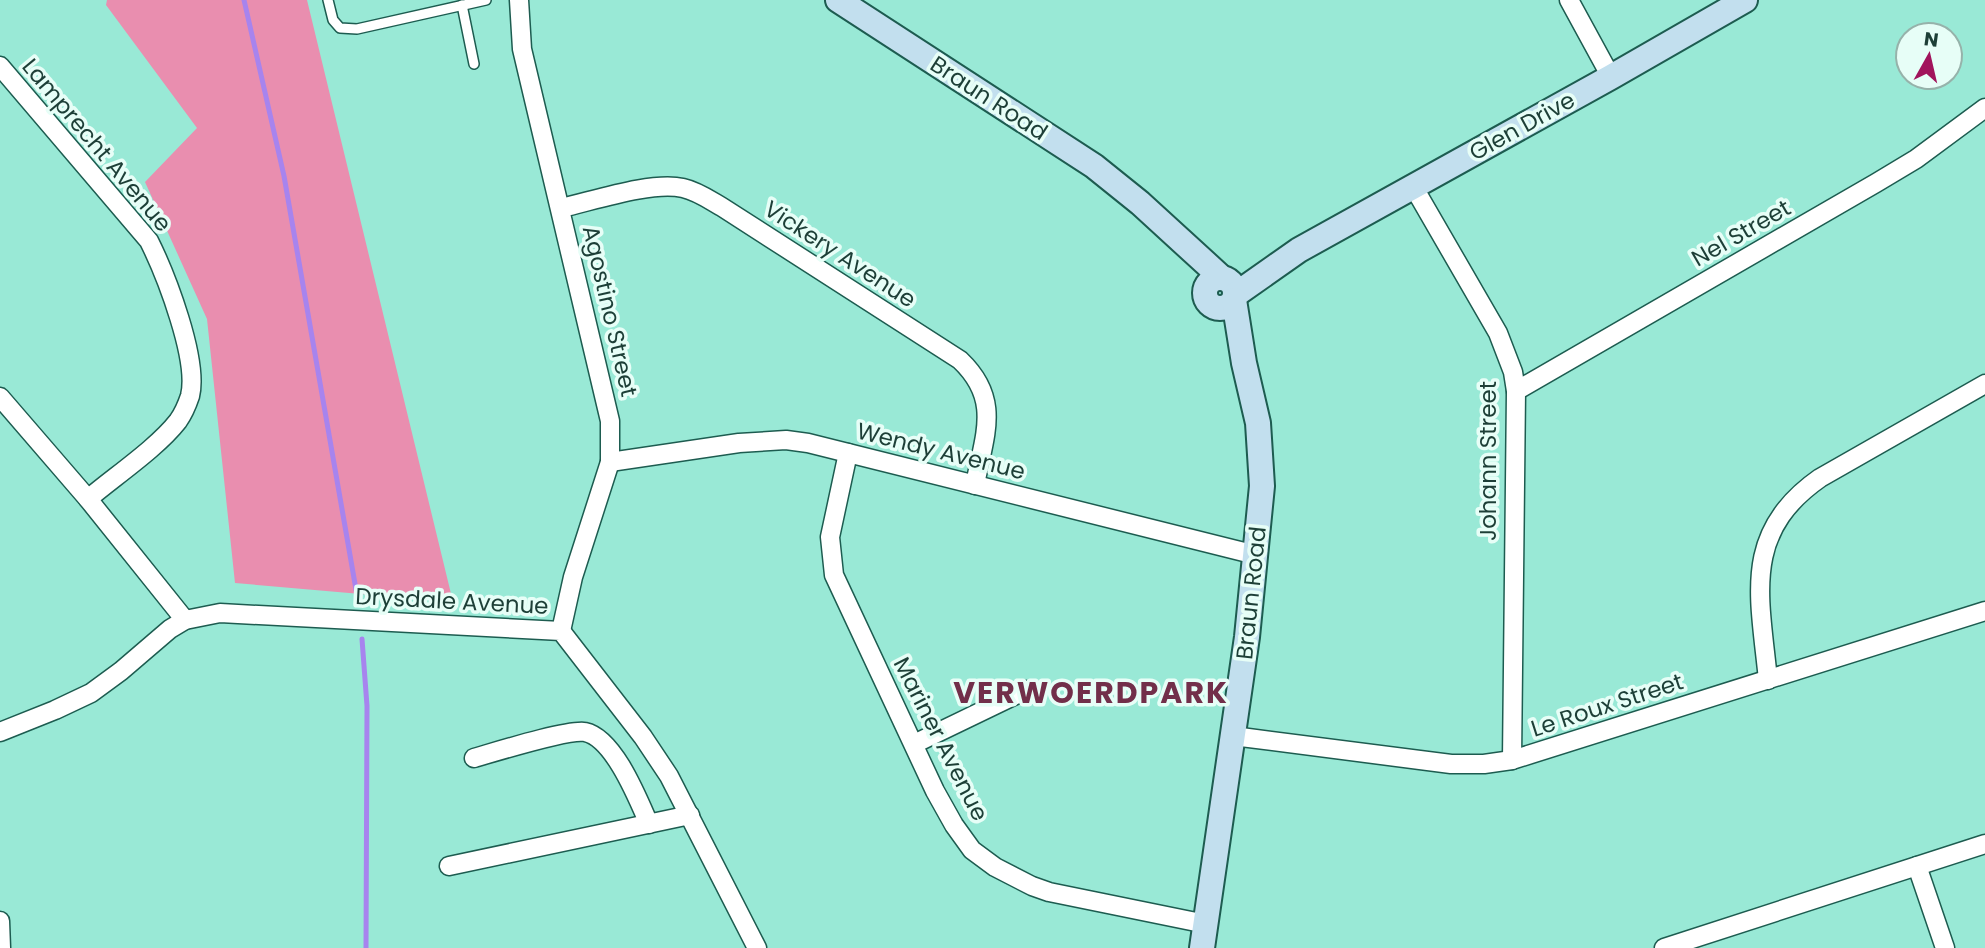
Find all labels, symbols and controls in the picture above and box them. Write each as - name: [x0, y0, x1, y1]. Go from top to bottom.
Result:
- north arrow: [1894, 21, 1964, 91]
- text: N: [1922, 25, 1940, 54]
- street label: Braun Road: [924, 48, 1054, 148]
- street label: Lamprecht Avenue: [15, 52, 179, 238]
- street label: Glen Drive: [1463, 84, 1581, 168]
- street label: Nel Street: [1686, 192, 1796, 274]
- street label: Vickery Avenue: [758, 193, 922, 315]
- street label: Agostino Street: [575, 222, 645, 400]
- street label: Johann Street: [1472, 381, 1504, 541]
- street label: Wendy Avenue: [853, 415, 1029, 487]
- street label: Braun Road: [1228, 525, 1274, 661]
- street label: Drysdale Avenue: [355, 580, 549, 622]
- street label: Mariner Avenue: [886, 652, 996, 826]
- street label: Le Roux Street: [1527, 665, 1687, 745]
- district label: VERWOERDPARK: [953, 671, 1229, 714]

